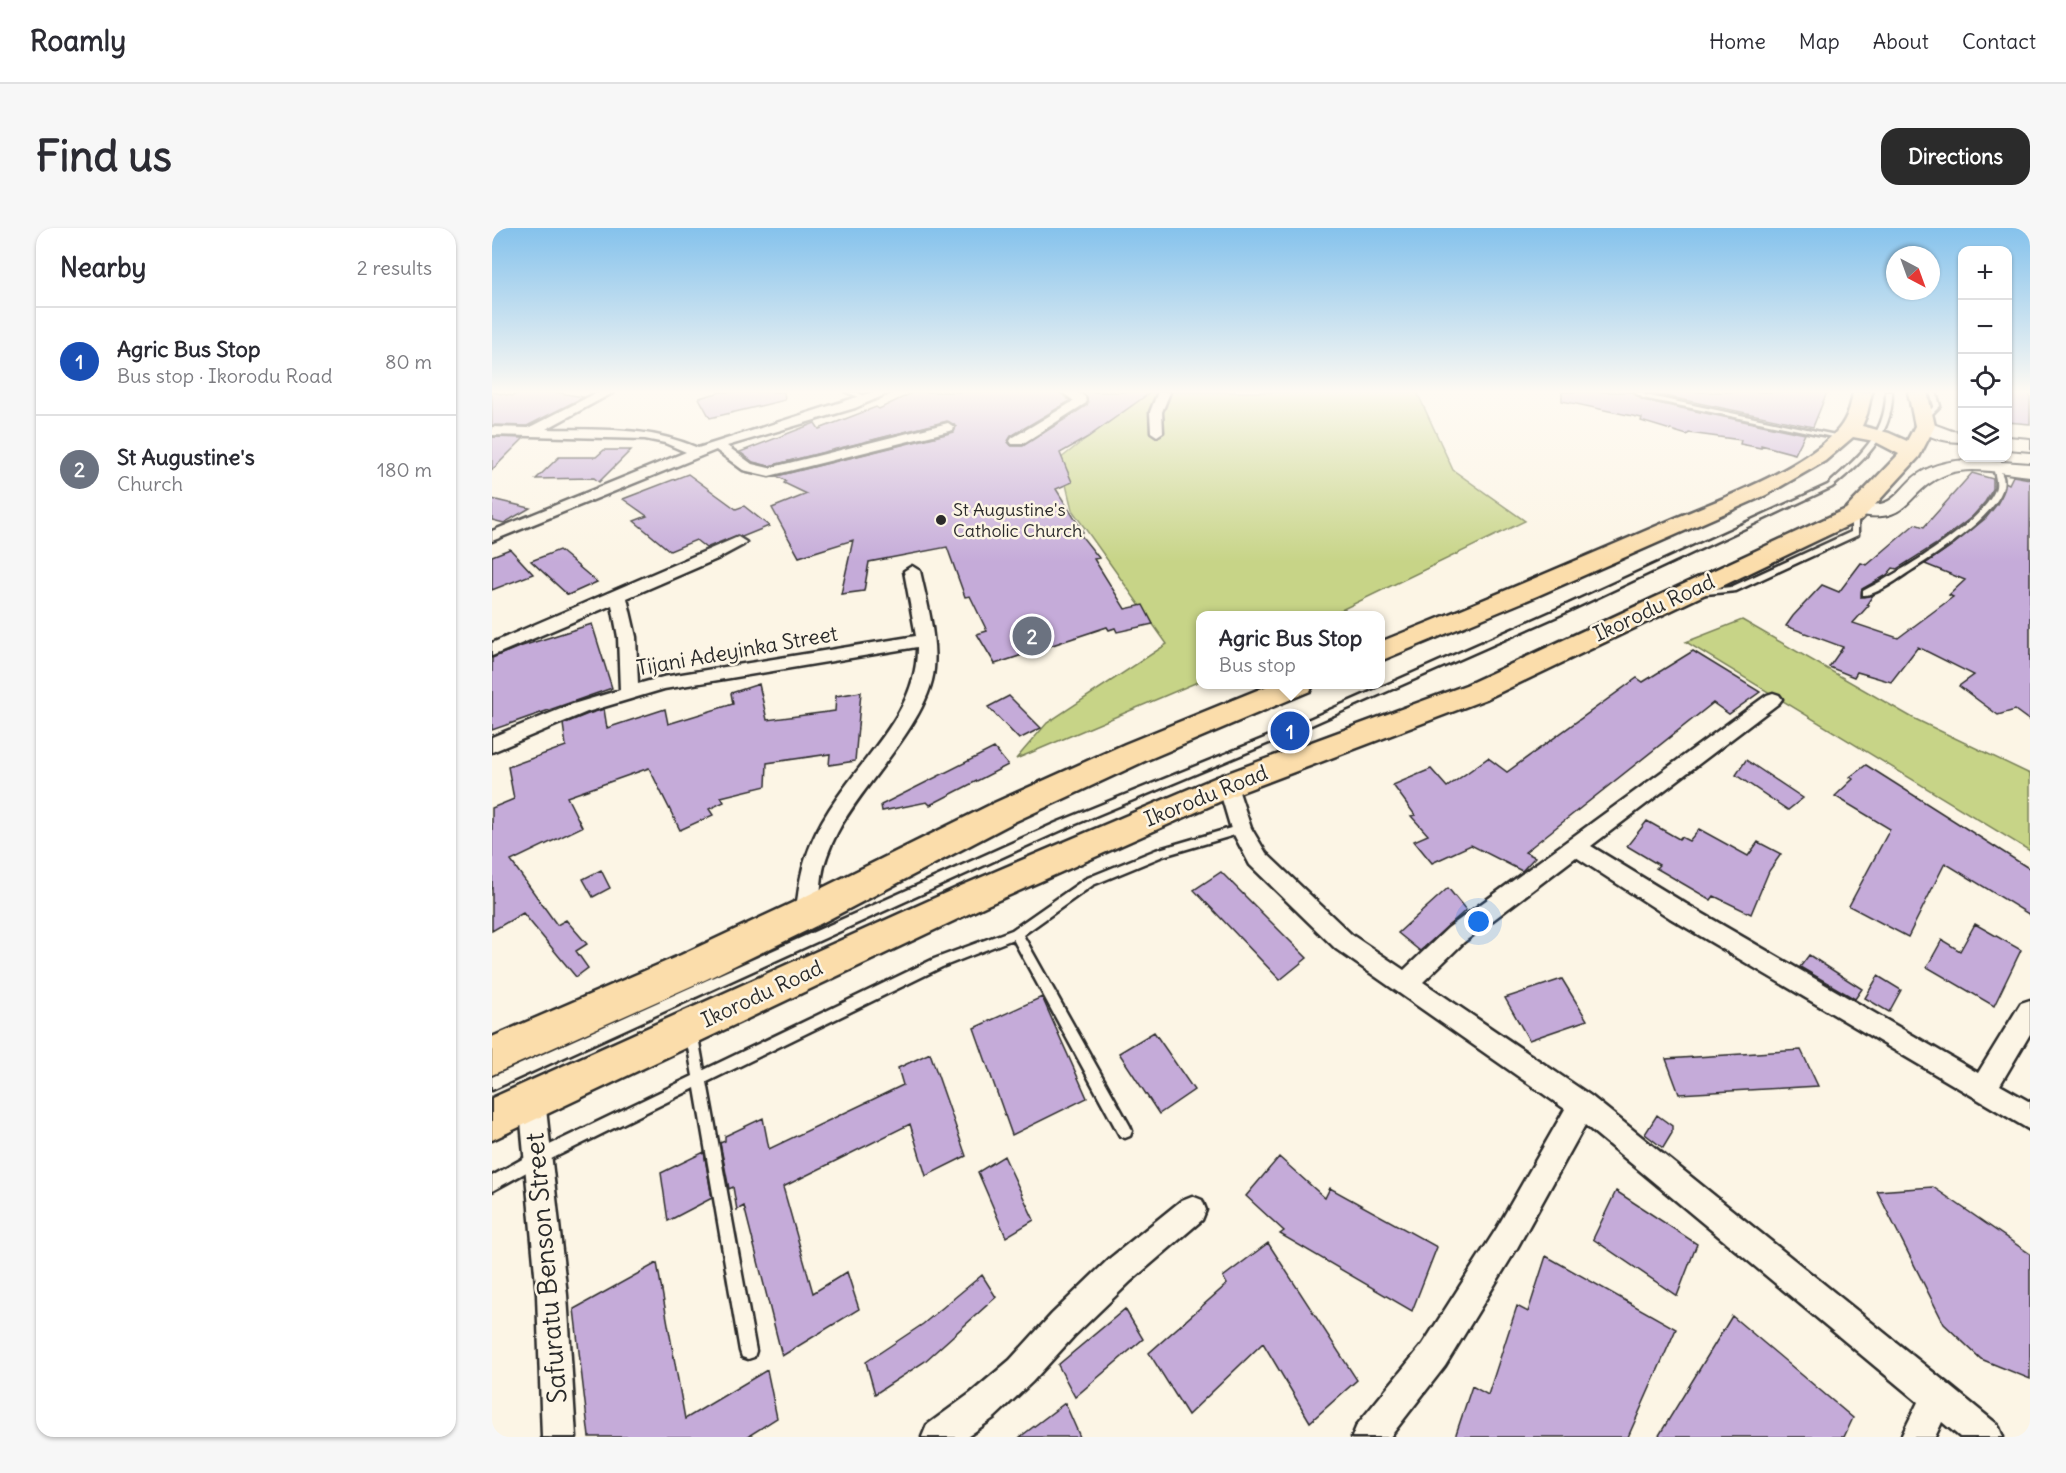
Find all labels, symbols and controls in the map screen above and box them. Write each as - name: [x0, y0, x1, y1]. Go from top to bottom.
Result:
- text: Roamly: [30, 23, 126, 59]
- text: Home: [1709, 28, 1766, 55]
- text: Map: [1799, 28, 1840, 55]
- text: About: [1873, 28, 1929, 55]
- text: Contact: [1962, 28, 2036, 55]
- button: Directions: [1881, 128, 2030, 185]
- text: Find us: [36, 130, 172, 182]
- north arrow: [1886, 246, 1940, 300]
- map controls: [1958, 246, 2012, 462]
- button: +: [1958, 246, 2012, 300]
- text: Nearby: [60, 251, 146, 284]
- text: 2 results: [357, 255, 432, 280]
- button: −: [1958, 300, 2012, 354]
- text: Agric Bus Stop: [117, 335, 260, 363]
- text: 1: [76, 349, 83, 374]
- text: 80 m: [385, 349, 432, 374]
- button: locate: [1958, 354, 2012, 408]
- text: Bus stop · Ikorodu Road: [117, 363, 332, 388]
- button: layers: [1958, 408, 2012, 462]
- text: St Augustine's: [117, 443, 255, 471]
- text: 2: [74, 457, 85, 482]
- text: 180 m: [377, 457, 432, 482]
- text: Church: [117, 471, 183, 496]
- place label: St Augustine's Catholic Church: [953, 498, 1082, 542]
- marker: St Augustine's Catholic Church: [934, 513, 948, 527]
- street label: Ikorodu Road: [1589, 568, 1719, 647]
- popup: [1196, 611, 1385, 689]
- pin: 2: [1012, 614, 1052, 658]
- street label: Tijani Adeyinka Street: [634, 620, 840, 681]
- text: Agric Bus Stop: [1219, 624, 1362, 652]
- text: Bus stop: [1219, 652, 1296, 677]
- pin: 1: [1270, 708, 1310, 754]
- street label: Ikorodu Road: [1140, 759, 1271, 833]
- your location: [1464, 907, 1493, 936]
- street label: Ikorodu Road: [697, 954, 827, 1033]
- street label: Safuratu Benson Street: [517, 1131, 574, 1405]

